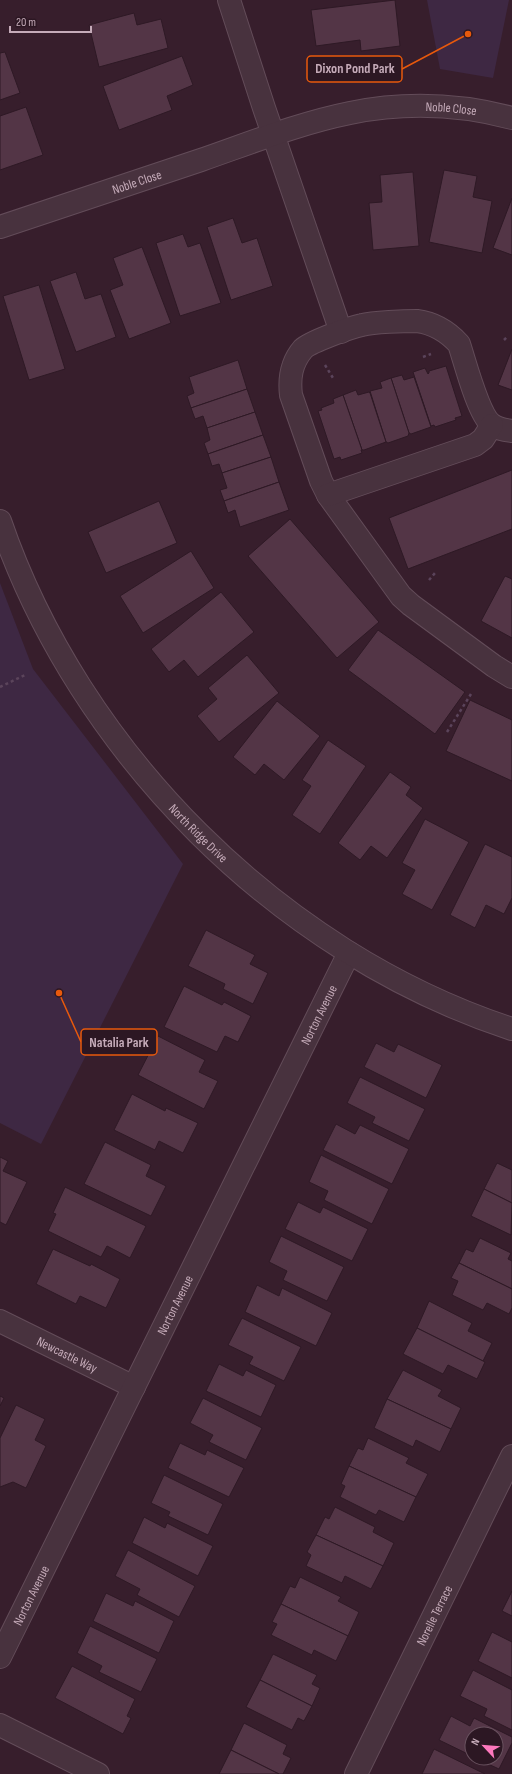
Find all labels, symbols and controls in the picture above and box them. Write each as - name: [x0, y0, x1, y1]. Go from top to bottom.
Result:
- scale bar: [10, 8, 91, 34]
- text: 20 m: [16, 15, 36, 30]
- callout: Dixon Pond Park: [307, 56, 402, 82]
- text: Dixon Pond Park: [315, 60, 395, 77]
- street label: Noble Close: [425, 99, 478, 119]
- street label: Noble Close: [110, 167, 164, 198]
- street label: North Ridge Drive: [165, 801, 231, 866]
- street label: Norton Avenue: [298, 983, 341, 1048]
- callout: Natalia Park: [81, 1029, 157, 1055]
- text: Natalia Park: [89, 1034, 149, 1051]
- street label: Norton Avenue: [154, 1273, 197, 1338]
- street label: Newcastle Way: [34, 1333, 100, 1377]
- street label: Norton Avenue: [10, 1563, 53, 1628]
- street label: Norelle Terrace: [413, 1583, 456, 1648]
- north arrow: [464, 1726, 504, 1766]
- text: N: [468, 1736, 483, 1747]

